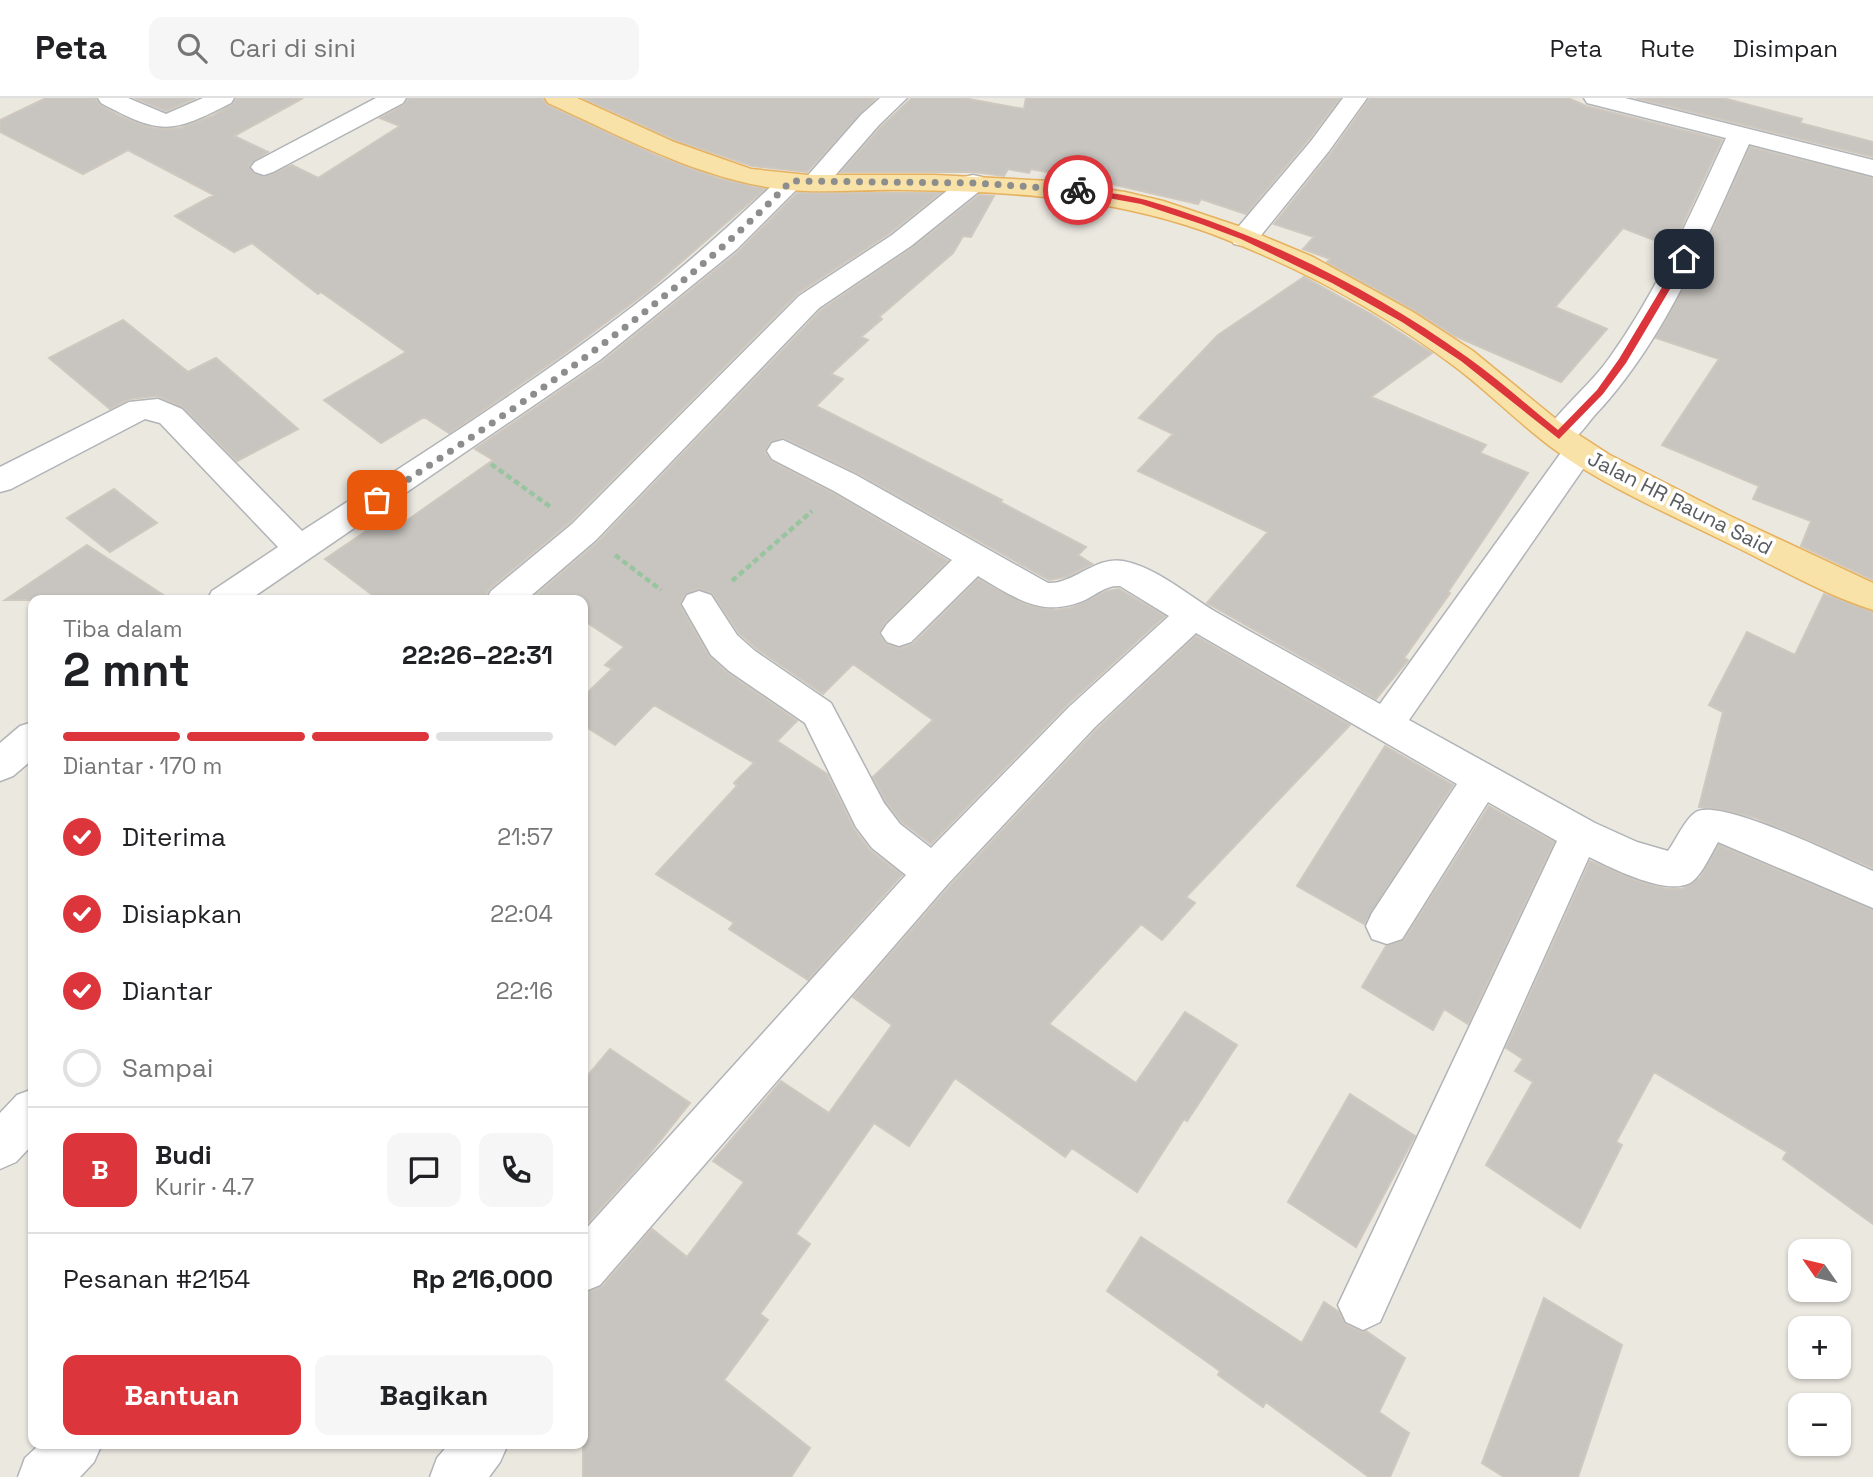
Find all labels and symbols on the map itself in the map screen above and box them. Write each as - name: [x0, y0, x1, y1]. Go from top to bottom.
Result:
- courier: [1043, 155, 1113, 225]
- pin: [1654, 229, 1714, 289]
- street label: Jalan HR Rauna Said: [1583, 444, 1777, 561]
- pin: [347, 470, 407, 530]
- north arrow: [1788, 1239, 1852, 1302]

